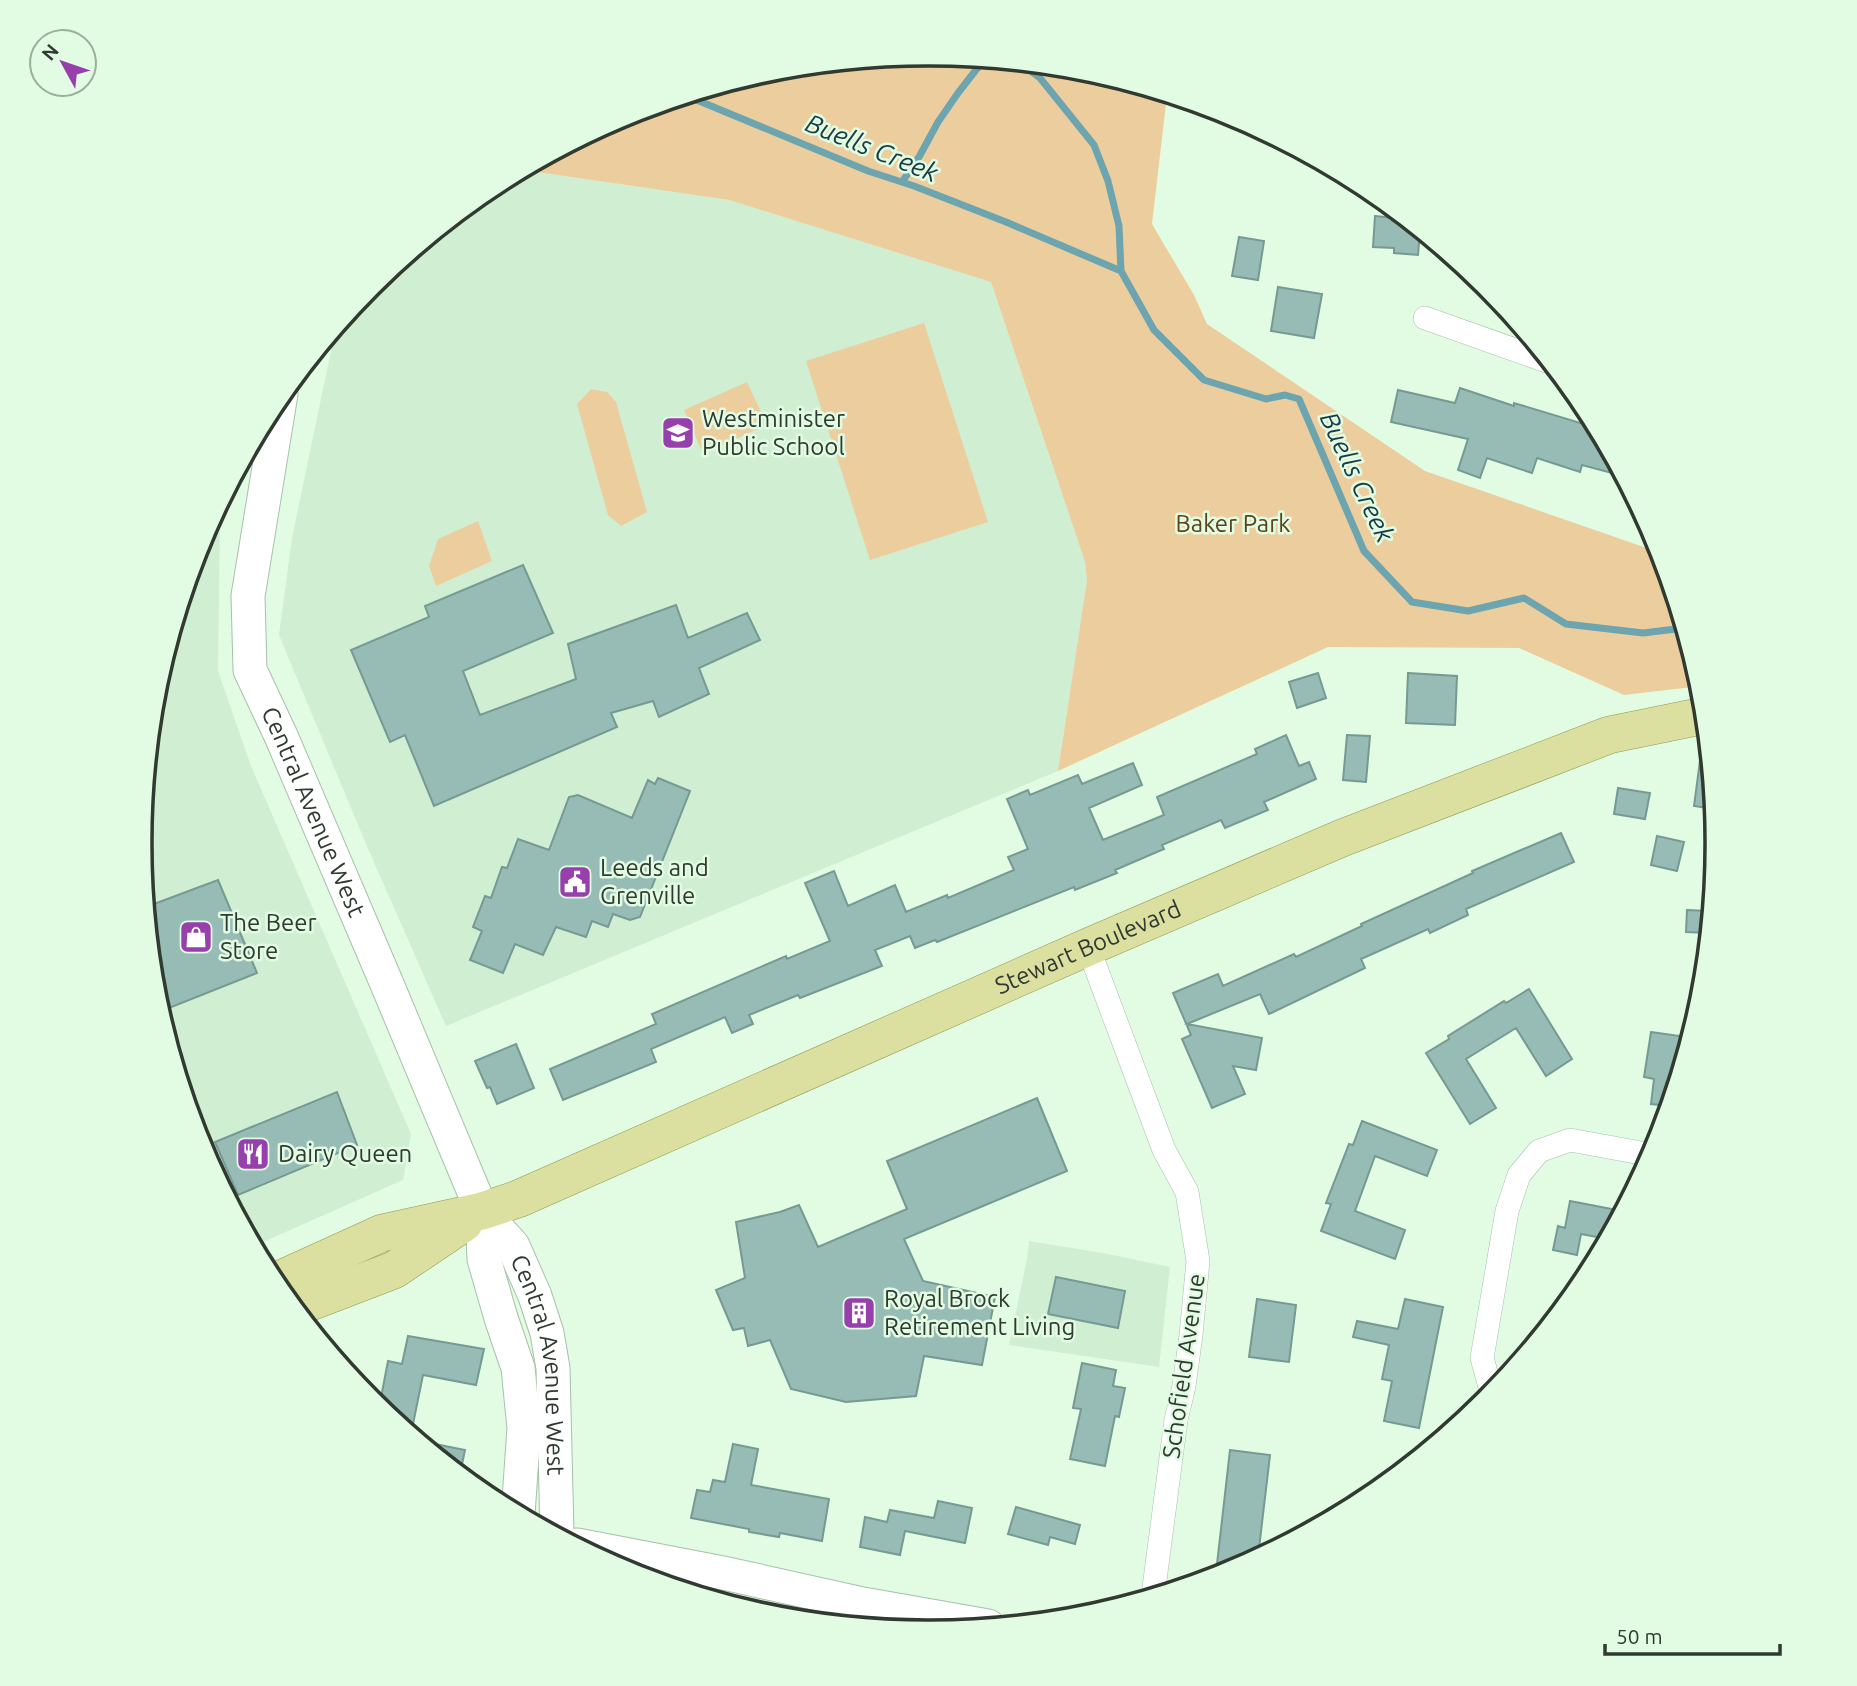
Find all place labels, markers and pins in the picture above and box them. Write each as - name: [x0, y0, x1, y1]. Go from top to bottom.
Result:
- place label: Westminister Public School: [702, 405, 845, 460]
- school or university icon: Westminister Public School: [659, 414, 697, 452]
- place label: Leeds and Grenville: [600, 854, 709, 909]
- public building icon: Leeds and Grenville: [556, 863, 594, 901]
- place label: The Beer Store: [220, 909, 317, 964]
- shop icon: The Beer Store: [177, 918, 215, 956]
- restaurant icon: Dairy Queen: [234, 1135, 272, 1173]
- place label: Dairy Queen: [278, 1140, 412, 1167]
- place label: Royal Brock Retirement Living: [884, 1285, 1075, 1340]
- building icon: Royal Brock Retirement Living: [840, 1294, 878, 1332]

